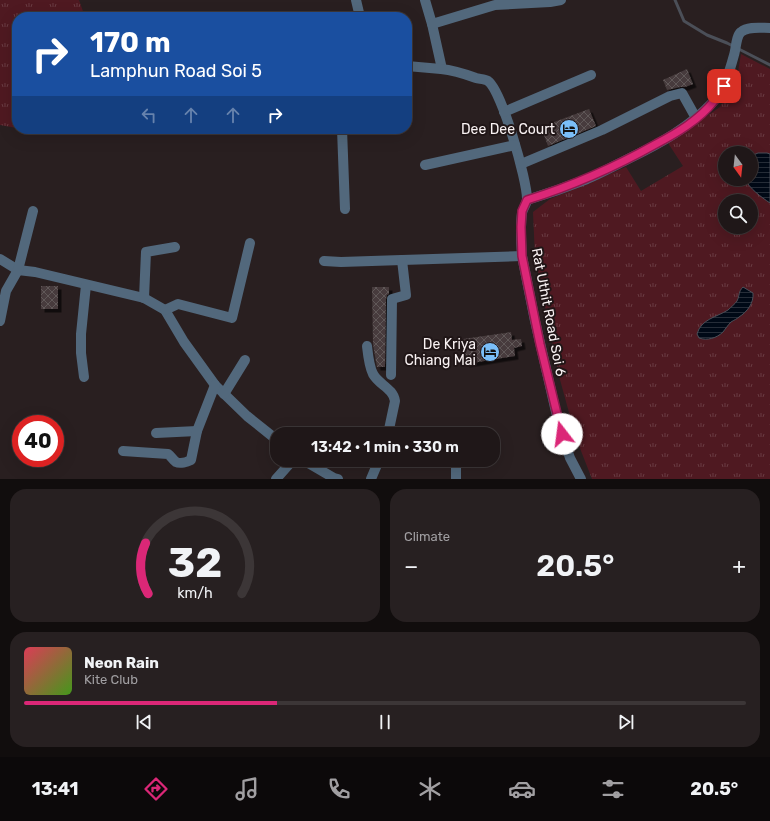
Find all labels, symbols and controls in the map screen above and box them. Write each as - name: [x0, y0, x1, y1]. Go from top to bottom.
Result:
- text: 170 m: [90, 26, 171, 59]
- icon: right: [24, 28, 76, 80]
- text: Lamphun Road Soi 5: [90, 60, 262, 82]
- pin: [707, 69, 741, 103]
- icon: arrive: [713, 75, 735, 97]
- icon: left: [138, 104, 160, 126]
- icon: ahead: [180, 104, 202, 126]
- icon: ahead: [222, 104, 244, 126]
- icon: right: [264, 104, 286, 126]
- hotel icon: Dee Dee Court: [558, 118, 580, 140]
- place label: Dee Dee Court: [461, 121, 556, 138]
- north arrow: [718, 146, 758, 186]
- map controls: [718, 146, 758, 234]
- button: search: [718, 194, 758, 234]
- street label: Rat Uthit Road Soi 6: [528, 246, 569, 378]
- place label: De Kriya Chiang Mai: [405, 336, 476, 369]
- hotel icon: De Kriya Chiang Mai: [479, 341, 501, 363]
- position arrow: [541, 413, 583, 455]
- speed limit sign: 40: [12, 415, 64, 467]
- text: 13:42 · 1 min · 330 m: [311, 438, 459, 456]
- text: Climate: [404, 529, 450, 544]
- text: 32: [168, 537, 222, 586]
- text: 20.5°: [536, 548, 614, 584]
- text: −: [404, 553, 418, 580]
- text: +: [732, 553, 746, 580]
- text: km/h: [177, 584, 213, 601]
- text: Neon Rain: [84, 654, 159, 672]
- text: Kite Club: [84, 672, 138, 687]
- icon: previous: [133, 711, 155, 733]
- icon: pause: [374, 711, 396, 733]
- icon: next: [615, 711, 637, 733]
- icon: directions: [142, 775, 170, 803]
- icon: music: [233, 775, 261, 803]
- icon: phone: [325, 775, 353, 803]
- icon: climate: [416, 775, 444, 803]
- icon: car: [508, 775, 536, 803]
- icon: filters: [599, 775, 627, 803]
- text: 13:41: [32, 778, 79, 800]
- text: 20.5°: [690, 778, 738, 800]

